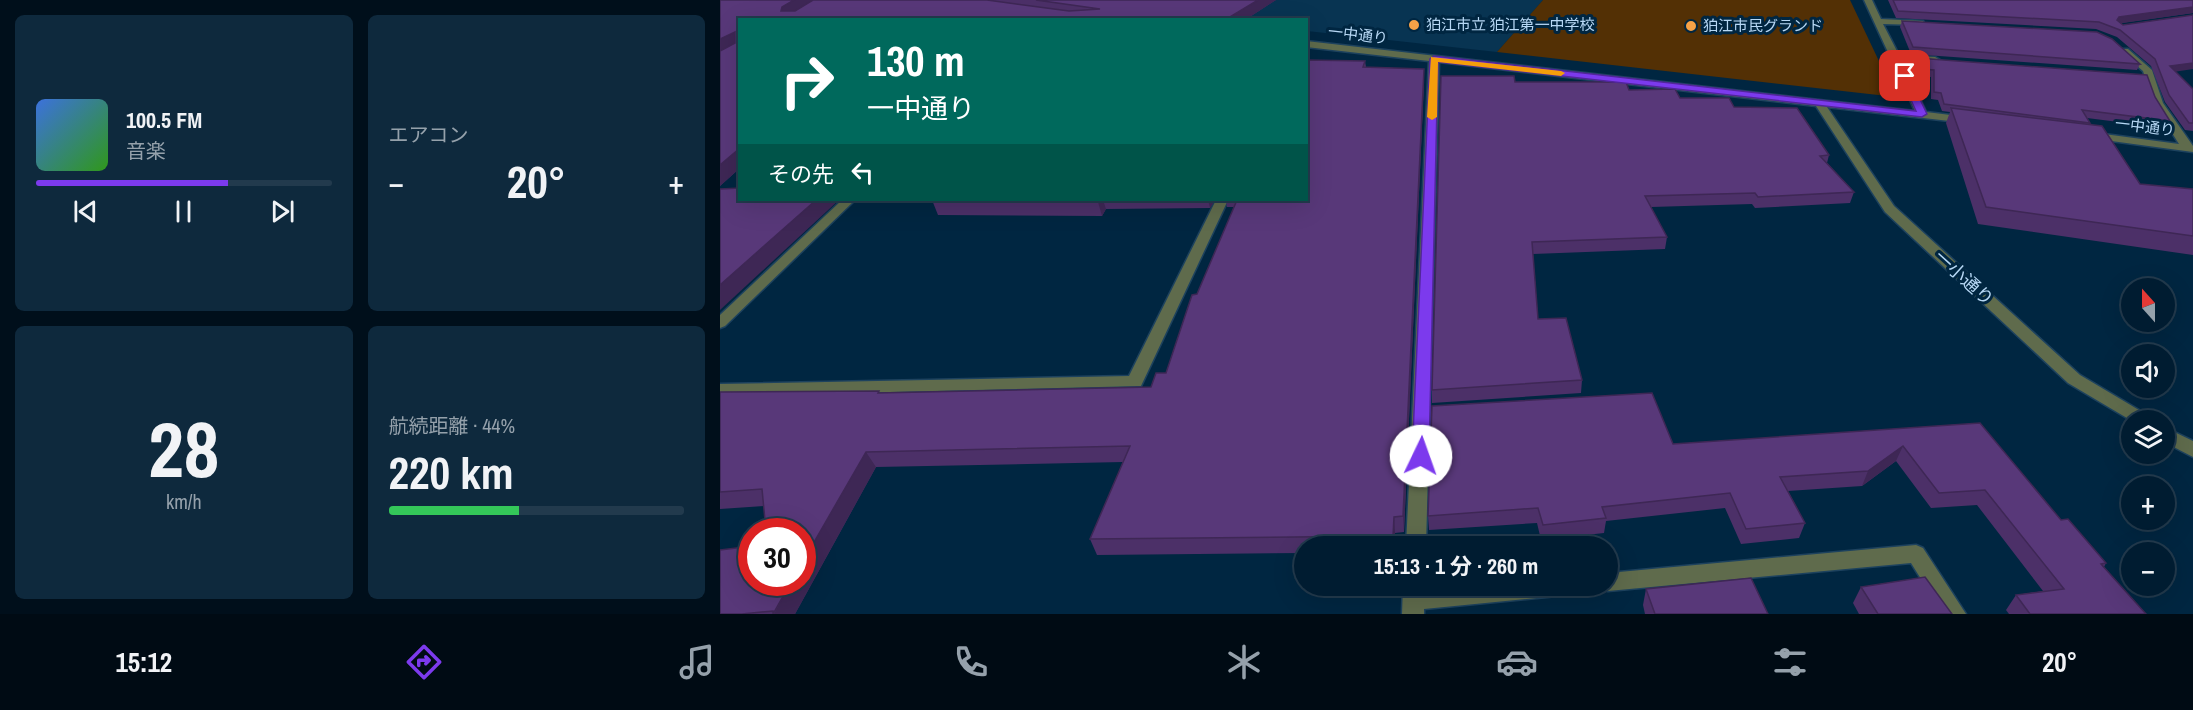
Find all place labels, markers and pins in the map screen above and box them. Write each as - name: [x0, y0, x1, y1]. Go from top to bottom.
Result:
- place label: 狛江市立 狛江第一中学校: [1426, 14, 1594, 35]
- place label: 狛江市民グランド: [1703, 15, 1823, 36]
- marker: 狛江市立 狛江第一中学校: [1407, 18, 1421, 32]
- marker: 狛江市民グランド: [1684, 19, 1698, 33]
- pin: [1879, 50, 1930, 101]

